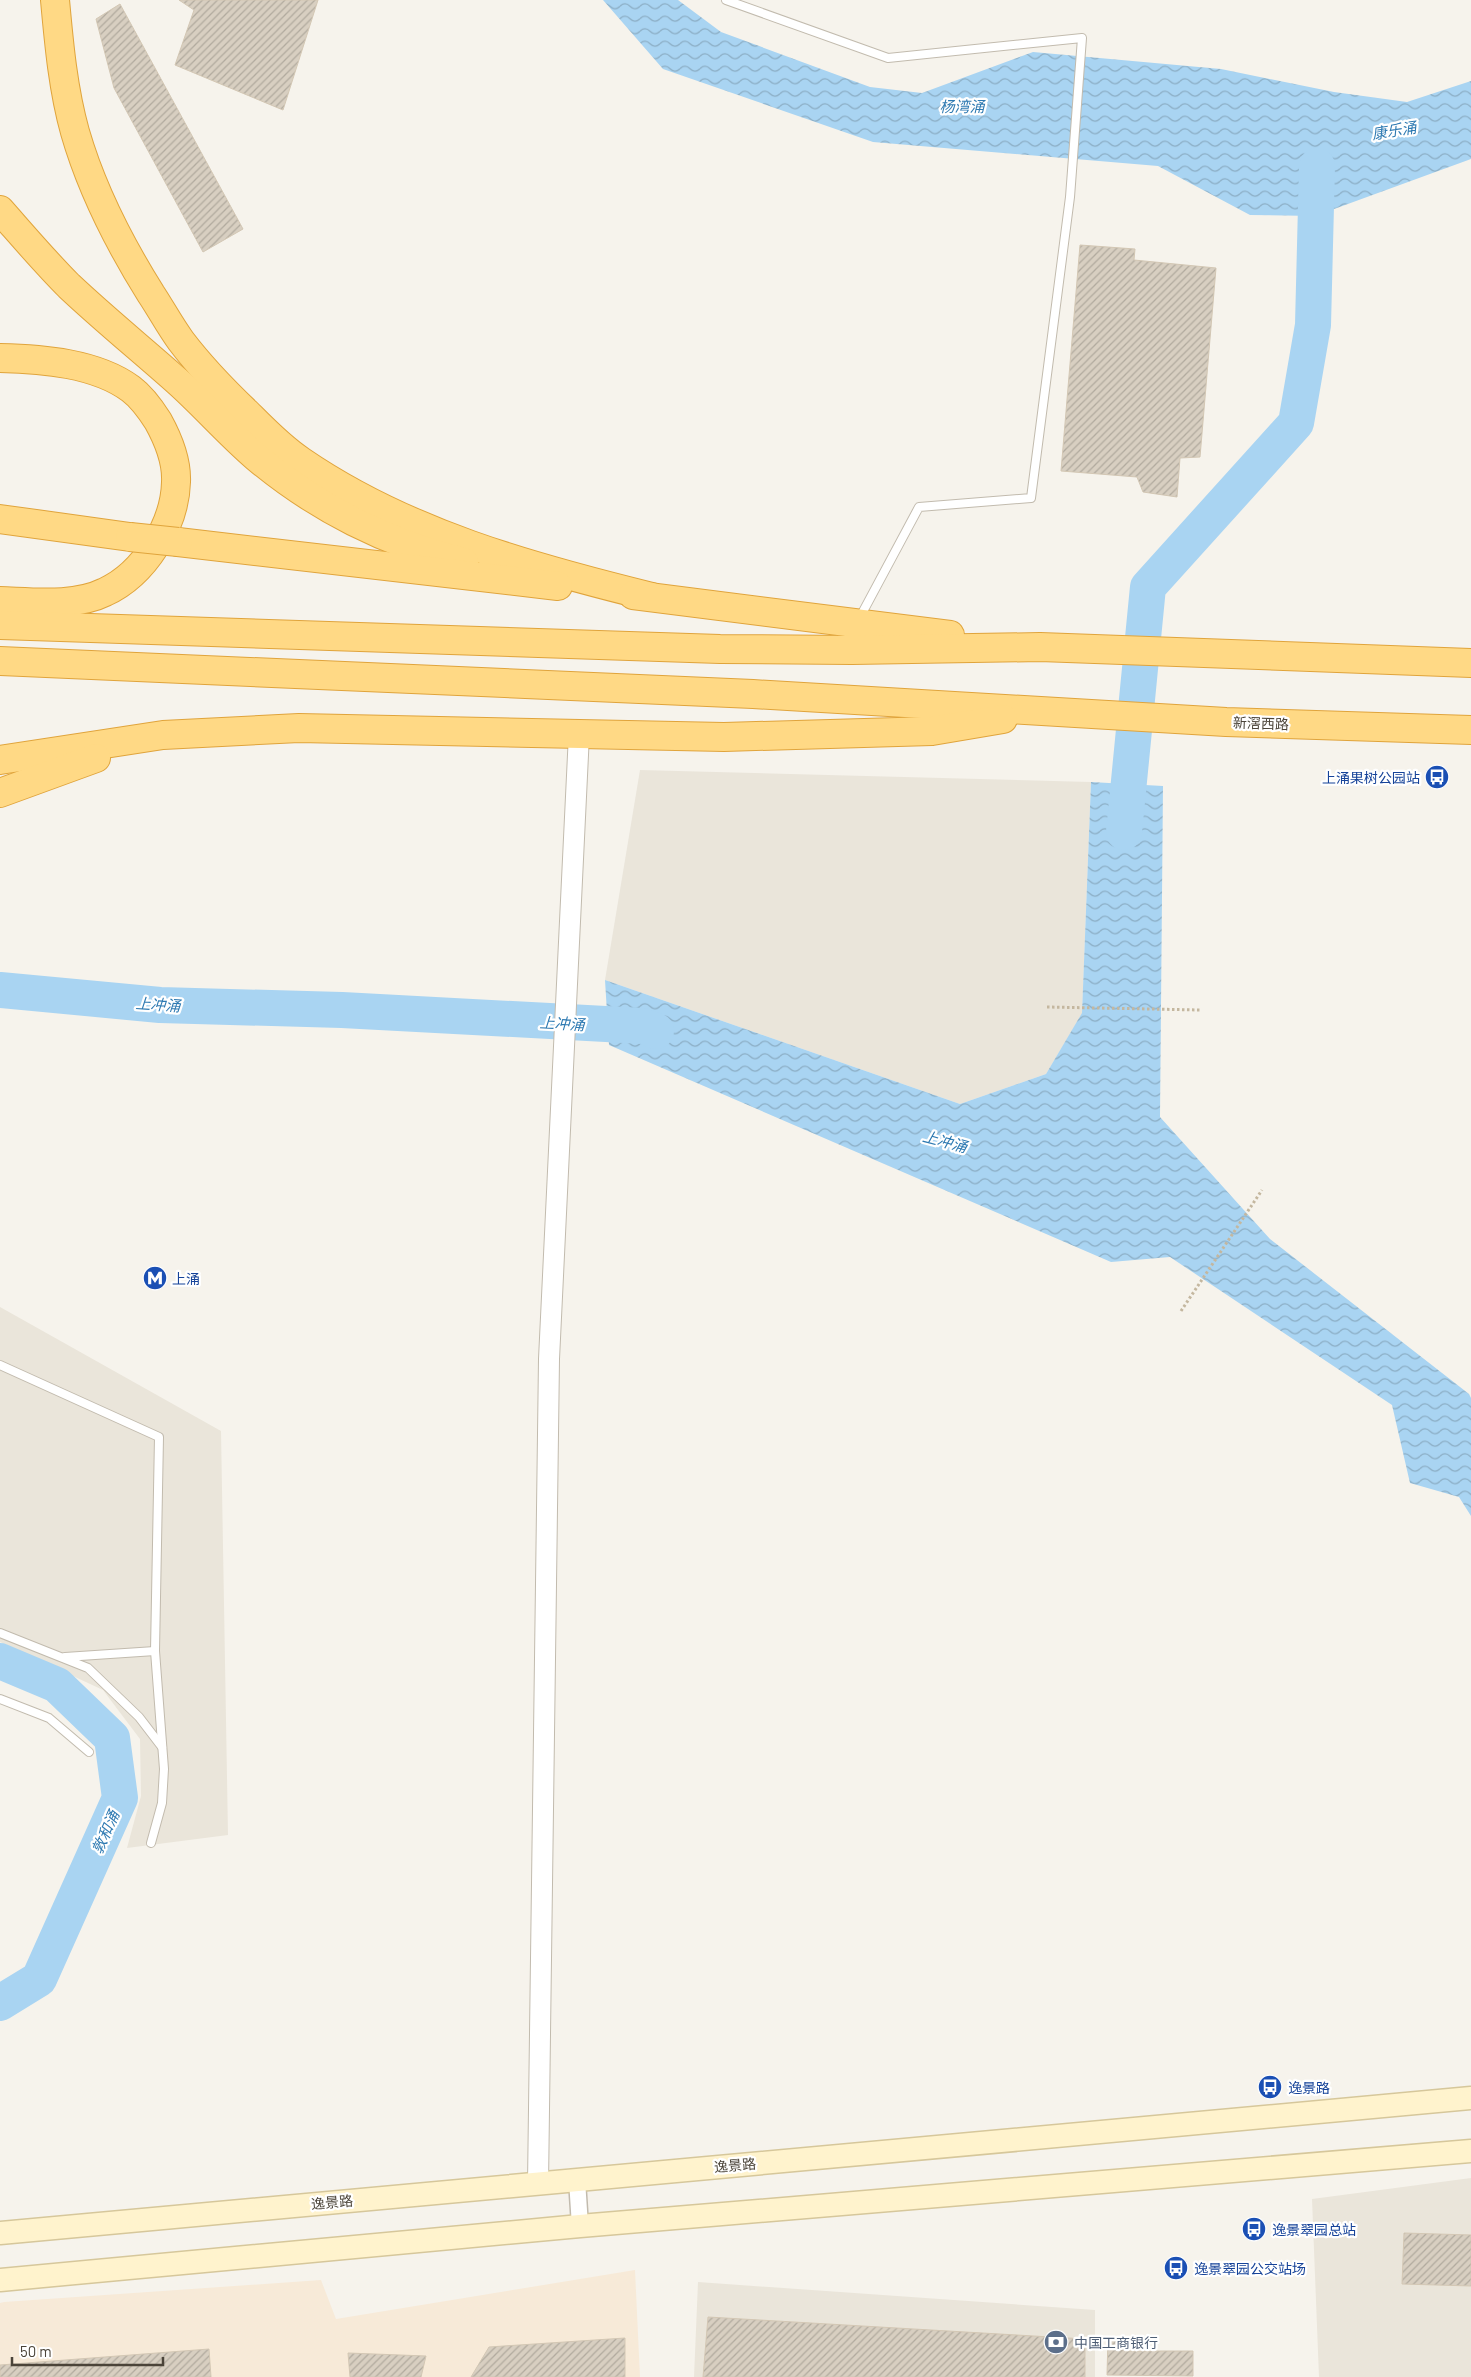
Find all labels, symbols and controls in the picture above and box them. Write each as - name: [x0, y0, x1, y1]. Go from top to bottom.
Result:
- water label: 杨湾涌: [939, 97, 986, 115]
- water label: 康乐涌: [1370, 117, 1420, 142]
- street label: 新滘西路: [1233, 714, 1289, 732]
- bus stop icon: 上涌果树公园站: [1424, 764, 1450, 790]
- place label: 上涌果树公园站: [1322, 769, 1420, 786]
- water label: 上冲涌: [135, 993, 183, 1015]
- water label: 上冲涌: [539, 1013, 587, 1033]
- water label: 上冲涌: [921, 1126, 971, 1156]
- metro station icon: 上涌: [142, 1265, 168, 1291]
- place label: 上涌: [172, 1270, 200, 1287]
- water label: 敦和涌: [88, 1806, 123, 1856]
- bus stop icon: 逸景路: [1257, 2074, 1283, 2100]
- place label: 逸景路: [1288, 2079, 1330, 2096]
- street label: 逸景路: [713, 2155, 757, 2175]
- street label: 逸景路: [310, 2192, 354, 2212]
- bus stop icon: 逸景翠园总站: [1241, 2216, 1267, 2242]
- place label: 逸景翠园总站: [1272, 2221, 1356, 2238]
- bus stop icon: 逸景翠园公交站场: [1163, 2255, 1189, 2281]
- place label: 逸景翠园公交站场: [1194, 2260, 1306, 2277]
- bank icon: 中国工商银行: [1043, 2329, 1069, 2355]
- scale bar: [12, 2334, 164, 2366]
- place label: 中国工商银行: [1074, 2334, 1158, 2351]
- text: 50 m: [20, 2342, 52, 2360]

